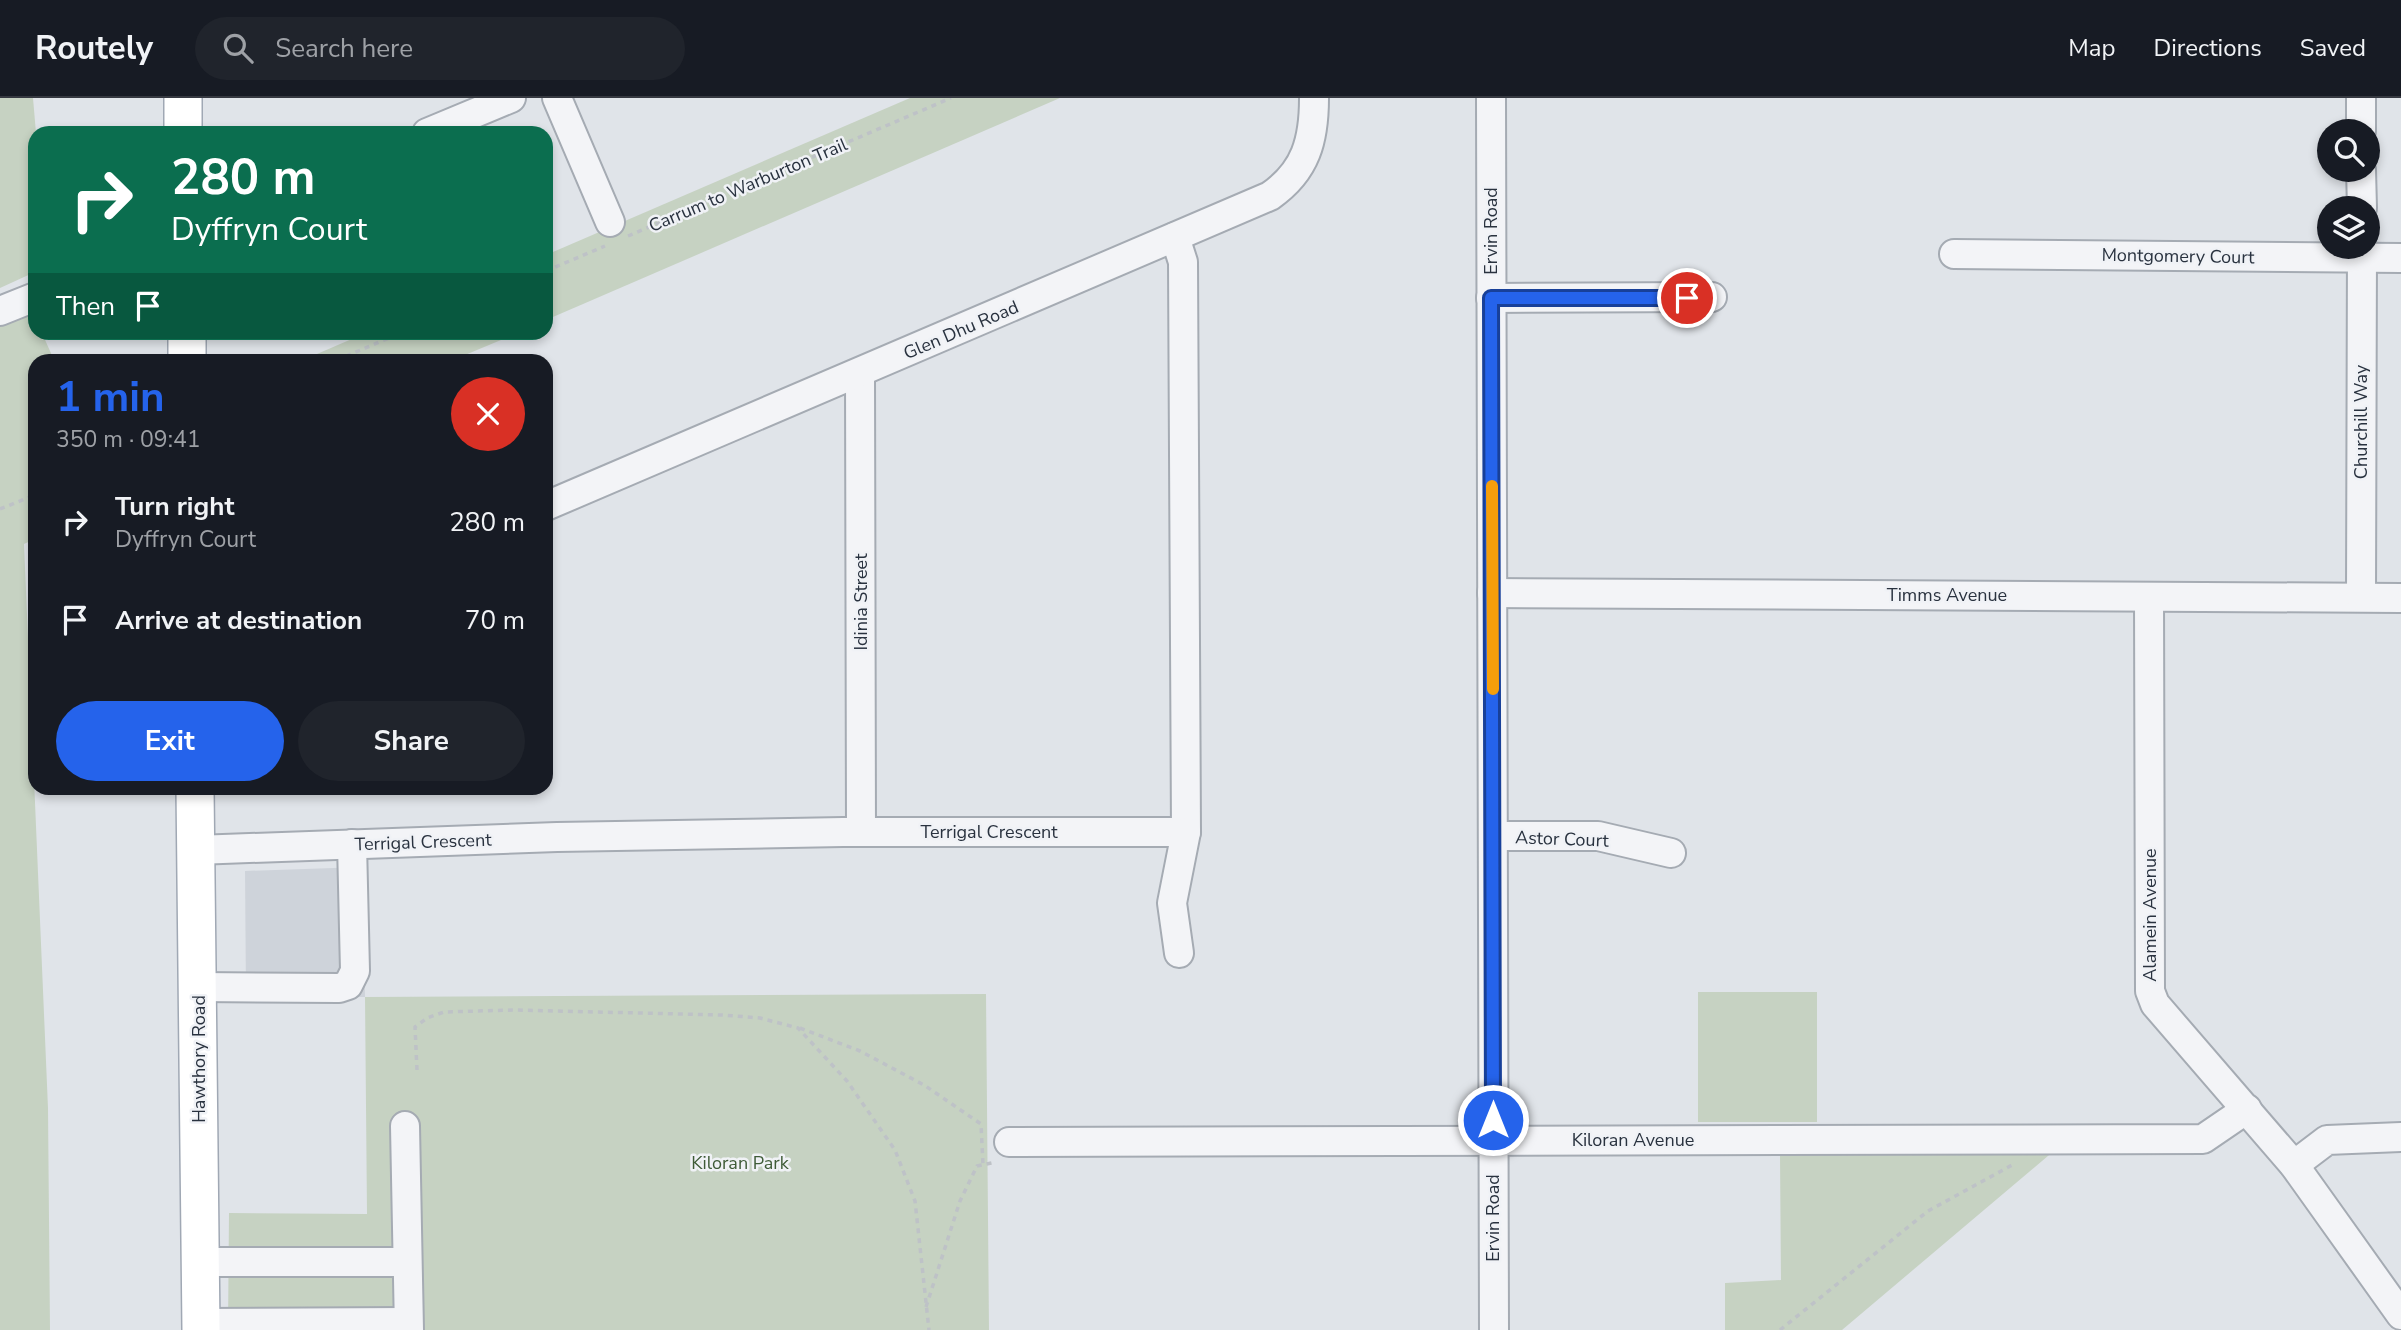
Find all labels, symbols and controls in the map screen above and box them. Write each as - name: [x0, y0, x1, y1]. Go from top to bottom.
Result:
- search box: [195, 17, 685, 80]
- text: Routely: [35, 26, 153, 71]
- icon: search: [219, 29, 257, 67]
- text: Search here: [275, 31, 413, 66]
- text: Map: [2068, 32, 2115, 64]
- text: Directions: [2153, 32, 2262, 64]
- text: Saved: [2300, 32, 2366, 64]
- map controls: [2317, 119, 2380, 259]
- button: search: [2317, 119, 2380, 182]
- street label: Carrum to Warburton Trail: [645, 132, 852, 238]
- text: 280 m: [171, 144, 315, 211]
- icon: right: [56, 154, 147, 245]
- street label: Ervin Road: [1479, 187, 1503, 275]
- button: layers: [2317, 196, 2380, 259]
- text: Dyffryn Court: [171, 208, 367, 251]
- street label: Montgomery Court: [2101, 243, 2255, 269]
- pin: [1657, 268, 1717, 328]
- icon: arrive: [1668, 279, 1706, 317]
- icon: arrive: [129, 287, 167, 325]
- text: Then: [56, 289, 115, 324]
- street label: Glen Dhu Road: [900, 295, 1022, 365]
- street label: Churchill Way: [2349, 364, 2373, 479]
- text: 1 min: [56, 369, 165, 426]
- button: close: [451, 377, 525, 451]
- text: 350 m · 09:41: [56, 424, 201, 455]
- text: Turn right: [115, 489, 234, 524]
- icon: right: [56, 503, 94, 541]
- text: 280 m: [449, 505, 525, 540]
- text: Dyffryn Court: [115, 524, 256, 555]
- street label: Idinia Street: [849, 553, 873, 650]
- street label: Timms Avenue: [1887, 583, 2007, 607]
- icon: arrive: [56, 601, 94, 639]
- text: Arrive at destination: [115, 603, 362, 638]
- text: 70 m: [465, 603, 525, 638]
- button: Exit: [56, 701, 284, 781]
- button: Share: [298, 701, 525, 781]
- street label: Terrigal Crescent: [920, 820, 1058, 844]
- street label: Astor Court: [1515, 825, 1610, 853]
- street label: Terrigal Crescent: [354, 828, 493, 856]
- street label: Alamein Avenue: [2138, 848, 2162, 982]
- street label: Hawthory Road: [187, 995, 211, 1123]
- position arrow: [1456, 1083, 1530, 1157]
- street label: Kiloran Avenue: [1572, 1128, 1694, 1152]
- park label: Kiloran Park: [691, 1151, 790, 1175]
- street label: Ervin Road: [1481, 1174, 1505, 1262]

